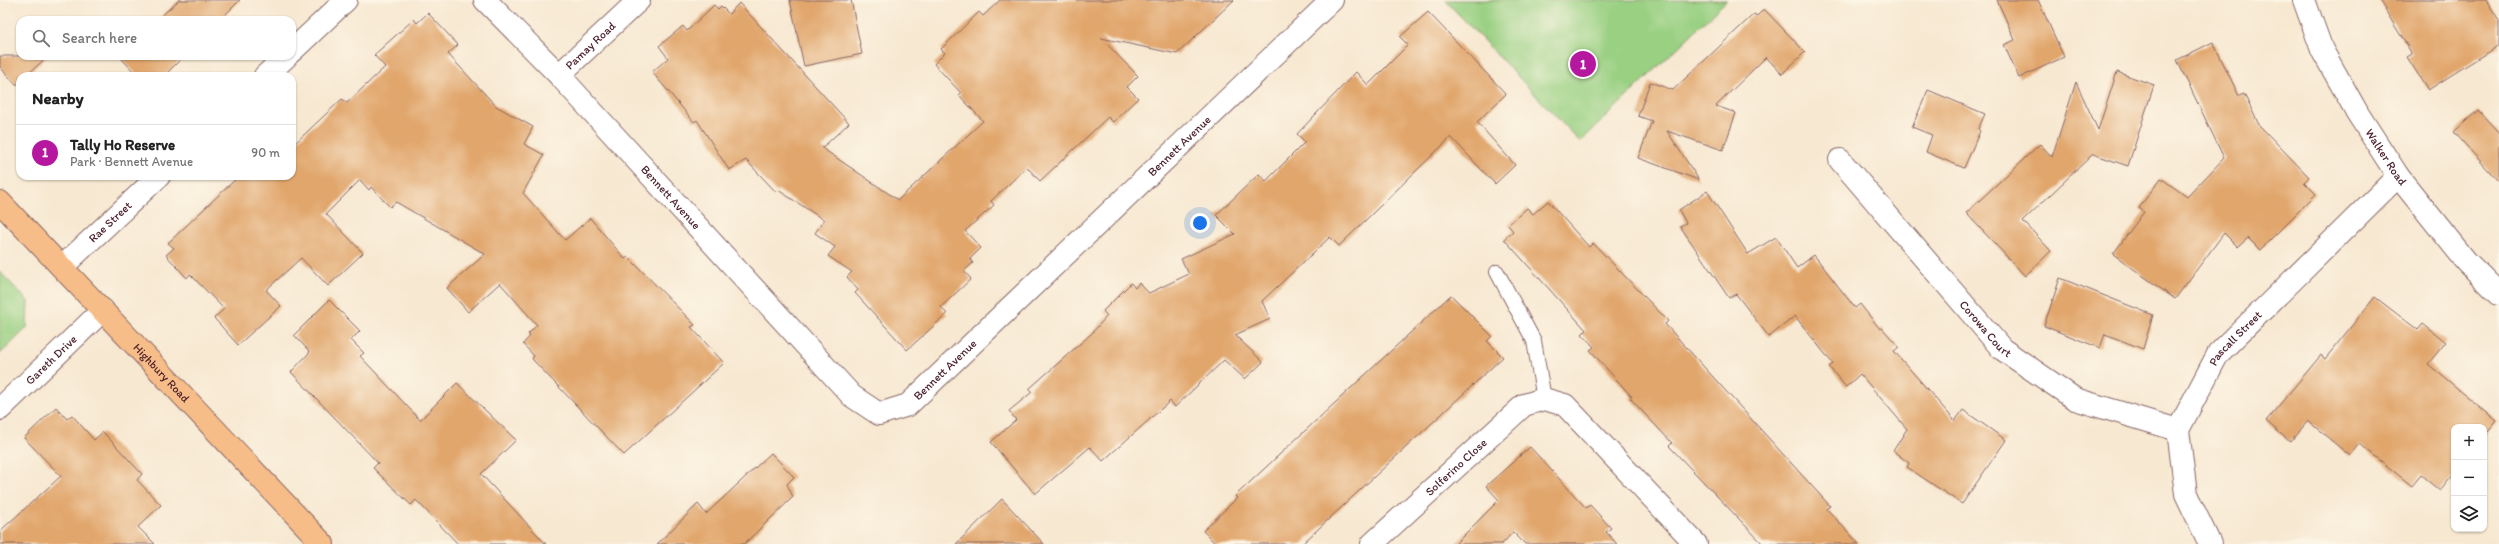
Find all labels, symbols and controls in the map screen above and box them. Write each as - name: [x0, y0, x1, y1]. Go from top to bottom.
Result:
- search box: [16, 16, 296, 60]
- street label: Pamay Road: [562, 18, 619, 72]
- icon: search: [30, 27, 52, 49]
- text: Search here: [62, 29, 137, 47]
- pin: 1: [1570, 49, 1596, 79]
- text: Nearby: [32, 88, 84, 108]
- street label: Bennett Avenue: [1145, 112, 1214, 179]
- street label: Walker Road: [2362, 126, 2410, 189]
- text: Tally Ho Reserve: [70, 136, 175, 154]
- text: 1: [42, 145, 48, 160]
- text: 90 m: [251, 145, 280, 160]
- text: Park · Bennett Avenue: [70, 154, 193, 169]
- street label: Bennett Avenue: [638, 162, 704, 232]
- street label: Rae Street: [86, 198, 135, 245]
- your location: [1190, 213, 1210, 233]
- street label: Corowa Court: [1957, 298, 2014, 361]
- street label: Pascall Street: [2206, 307, 2265, 368]
- street label: Gareth Drive: [23, 332, 80, 388]
- street label: Bennett Avenue: [911, 336, 980, 403]
- street label: Highbury Road: [130, 340, 193, 406]
- map controls: [2451, 424, 2487, 532]
- button: +: [2451, 424, 2487, 460]
- street label: Solferino Close: [1422, 435, 1490, 499]
- button: −: [2451, 460, 2487, 496]
- button: layers: [2451, 496, 2487, 532]

